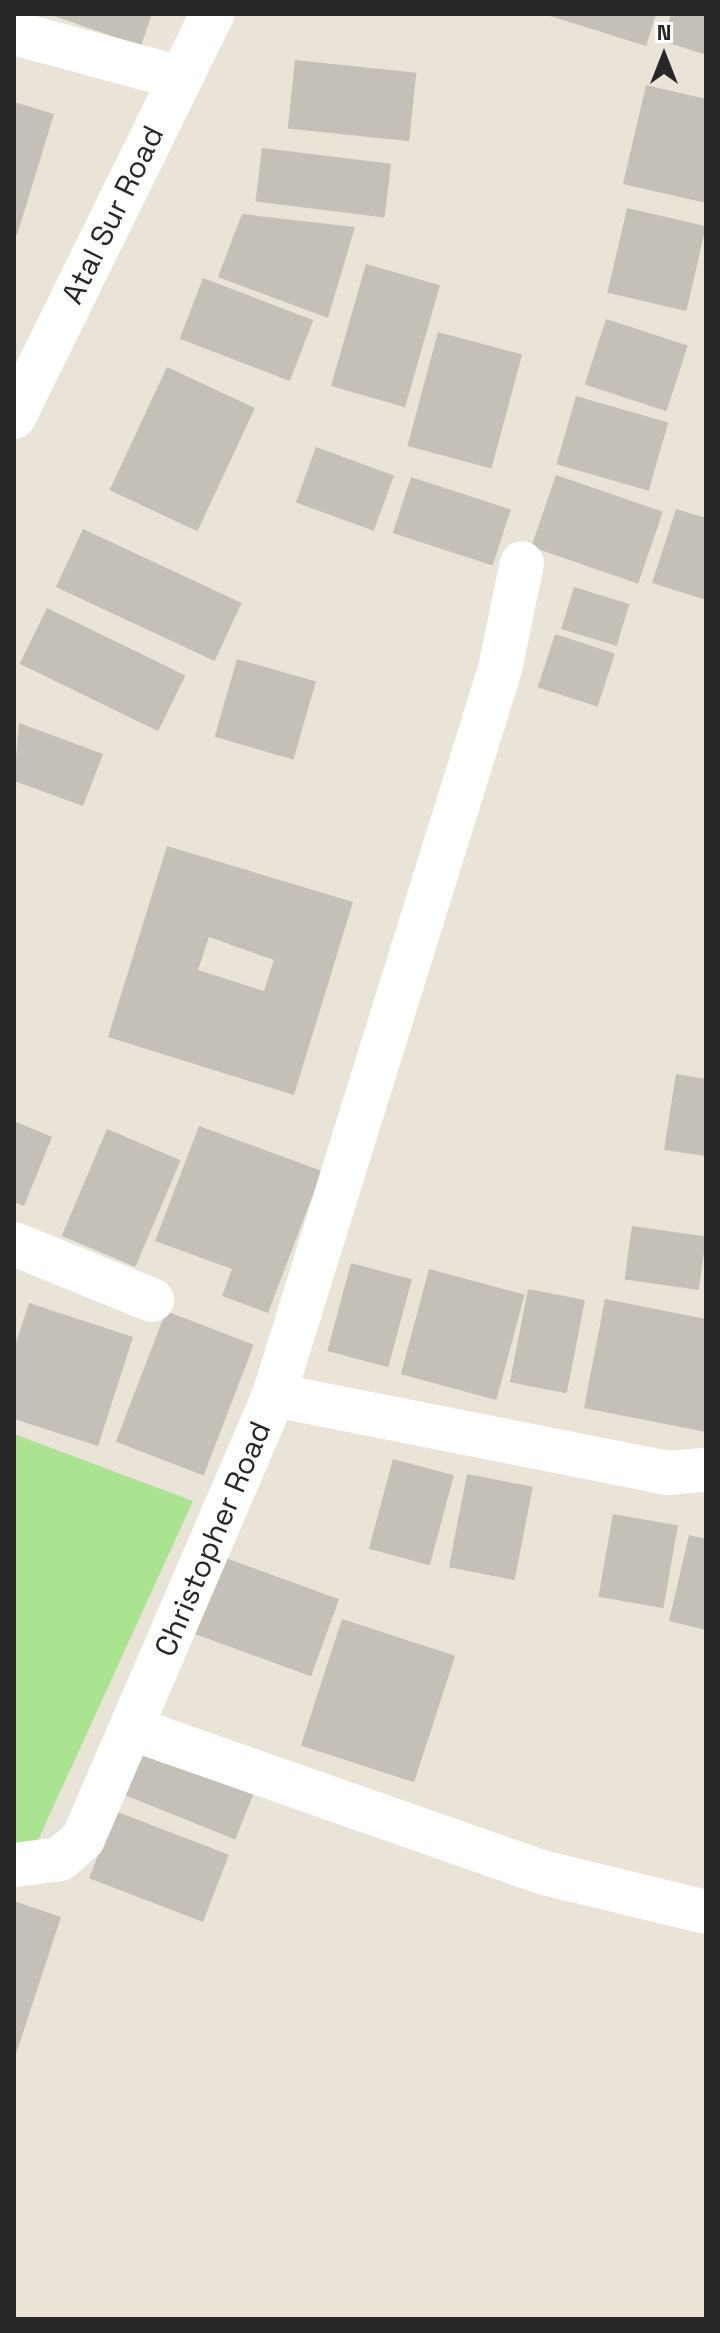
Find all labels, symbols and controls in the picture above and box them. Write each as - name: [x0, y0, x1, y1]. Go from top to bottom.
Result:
- north arrow: [624, 16, 704, 96]
- text: N: [657, 18, 671, 46]
- street label: Atal Sur Road: [54, 120, 172, 310]
- street label: Christopher Road: [147, 1416, 279, 1662]

